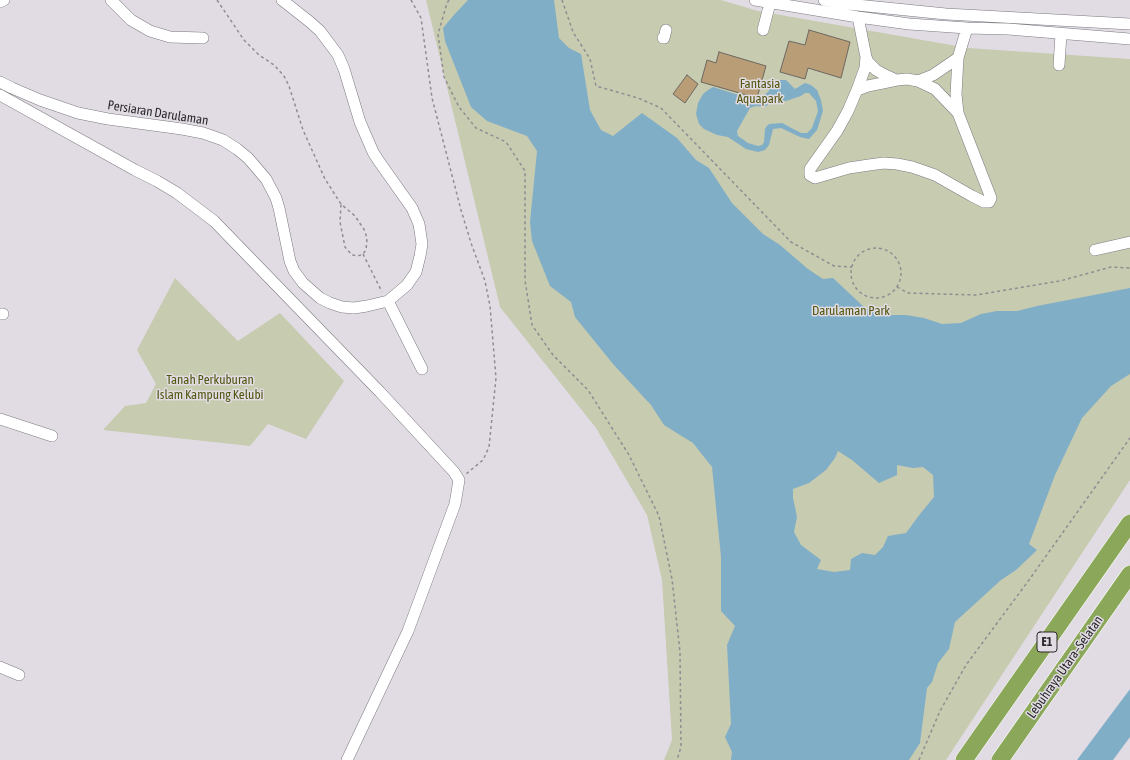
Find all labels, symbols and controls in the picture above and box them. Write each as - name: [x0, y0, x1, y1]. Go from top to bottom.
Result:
- park label: Fantasia Aquapark: [737, 76, 783, 107]
- street label: Persiaran Darulaman: [106, 97, 210, 129]
- park label: Darulaman Park: [812, 303, 890, 319]
- park label: Tanah Perkuburan Islam Kampung Kelubi: [156, 372, 264, 403]
- street label: Lebuhraya Utara–Selatan: [1024, 613, 1106, 721]
- road number: E1: [1037, 632, 1057, 652]

